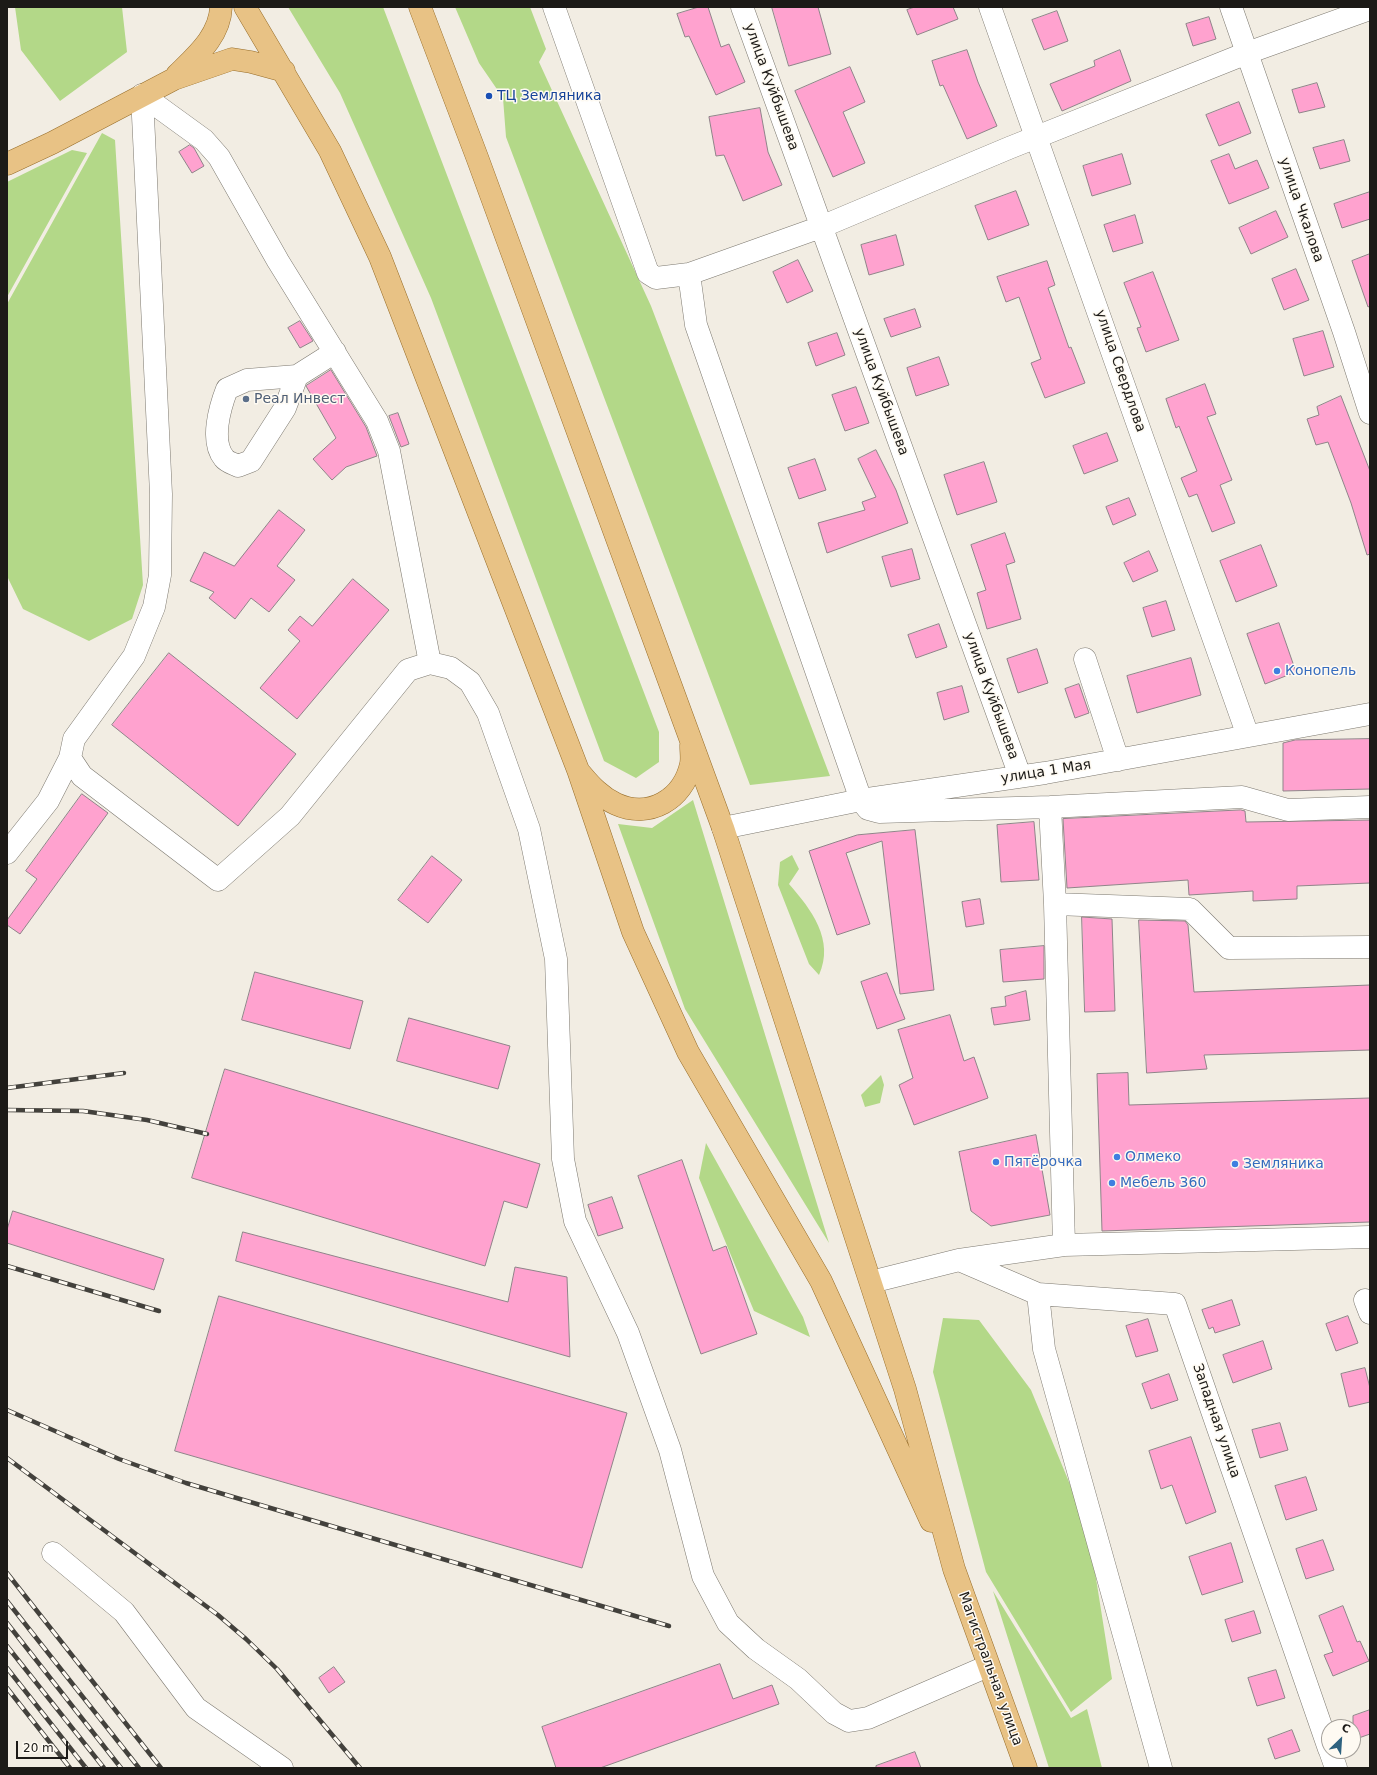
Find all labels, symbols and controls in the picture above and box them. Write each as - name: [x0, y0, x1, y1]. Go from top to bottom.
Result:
- street label: улица Куйбышева: [740, 21, 802, 153]
- place label: ТЦ Земляника: [497, 88, 602, 104]
- marker: ТЦ Земляника: [484, 91, 494, 101]
- street label: улица Чкалова: [1275, 155, 1327, 265]
- street label: улица Свердлова: [1091, 308, 1149, 434]
- street label: улица Куйбышева: [850, 326, 912, 458]
- place label: Реал Инвест: [254, 391, 345, 407]
- marker: Реал Инвест: [241, 394, 251, 404]
- street label: улица Куйбышева: [960, 630, 1022, 762]
- place label: Конопель: [1285, 663, 1356, 679]
- marker: Конопель: [1272, 666, 1282, 676]
- street label: улица 1 Мая: [1000, 757, 1092, 787]
- place label: Олмеко: [1125, 1149, 1181, 1165]
- marker: Олмеко: [1112, 1152, 1122, 1162]
- place label: Пятёрочка: [1004, 1154, 1082, 1170]
- place label: Земляника: [1243, 1156, 1324, 1172]
- marker: Пятёрочка: [991, 1157, 1001, 1167]
- marker: Земляника: [1230, 1159, 1240, 1169]
- place label: Мебель 360: [1120, 1175, 1206, 1191]
- marker: Мебель 360: [1107, 1178, 1117, 1188]
- street label: Западная улица: [1189, 1362, 1243, 1480]
- street label: Магистральная улица: [954, 1590, 1026, 1748]
- north arrow: [1321, 1719, 1361, 1759]
- text: С: [1339, 1721, 1352, 1736]
- scale bar: [18, 1733, 70, 1759]
- text: 20 m: [23, 1741, 54, 1755]

